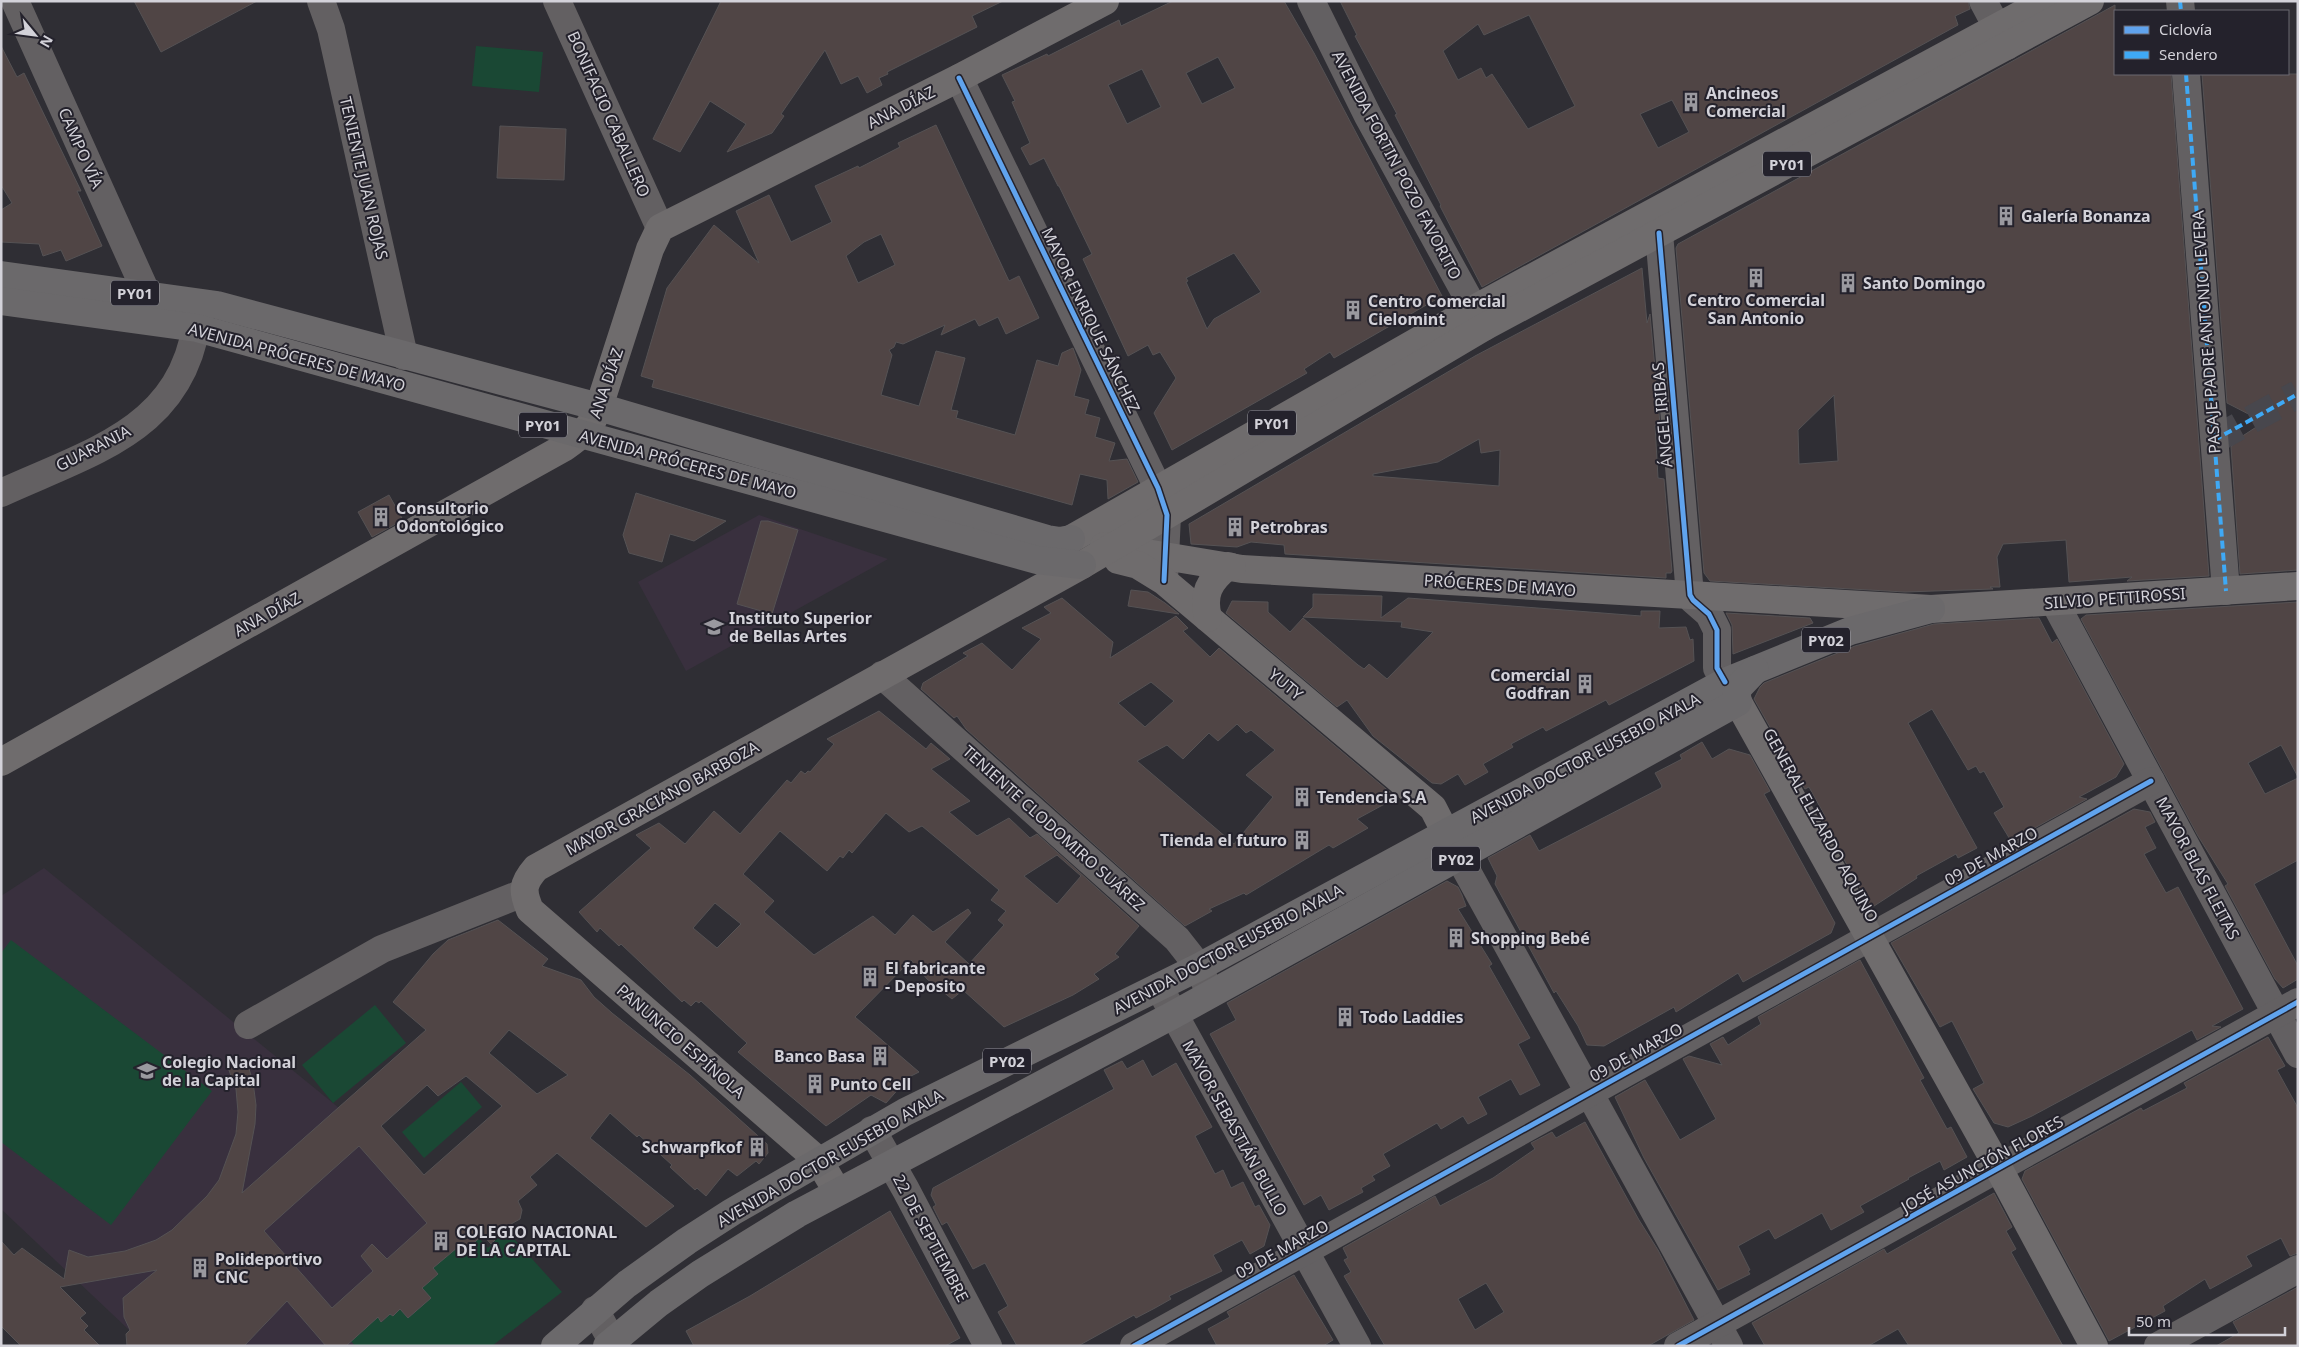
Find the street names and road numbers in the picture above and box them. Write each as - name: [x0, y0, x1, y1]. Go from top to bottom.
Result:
- street label: BONIFACIO CABALLERO: [562, 27, 656, 201]
- street label: AVENIDA FORTIN POZO FAVORITO: [1327, 47, 1467, 283]
- street label: ANA DÍAZ: [863, 81, 939, 133]
- street label: TENIENTE JUAN ROJAS: [335, 94, 394, 262]
- street label: CAMPO VÍA: [53, 104, 109, 193]
- road number: PY01: [1763, 152, 1811, 176]
- street label: PASAJE PADRE ANTONIO LEVERA: [2186, 209, 2225, 454]
- street label: MAYOR ENRIQUE SÁNCHEZ: [1036, 224, 1146, 416]
- road number: PY01: [111, 280, 159, 306]
- street label: AVENIDA PRÓCERES DE MAYO: [186, 317, 408, 397]
- street label: ANA DÍAZ: [584, 345, 628, 421]
- street label: ÁNGEL IRIBAS: [1646, 361, 1678, 469]
- road number: PY01: [1248, 410, 1296, 436]
- road number: PY01: [519, 412, 567, 438]
- street label: GUARANIA: [52, 419, 135, 476]
- street label: AVENIDA PRÓCERES DE MAYO: [577, 424, 799, 504]
- street label: PRÓCERES DE MAYO: [1423, 569, 1577, 601]
- street label: SILVIO PETTIROSSI: [2044, 582, 2186, 614]
- street label: ANA DÍAZ: [230, 587, 304, 641]
- road number: PY02: [1802, 628, 1850, 652]
- street label: YUTY: [1264, 663, 1309, 705]
- street label: AVENIDA DOCTOR EUSEBIO AYALA: [1466, 687, 1705, 828]
- street label: GENERAL ELIZARDO AQUINO: [1758, 724, 1884, 926]
- street label: MAYOR GRACIANO BARBOZA: [561, 735, 763, 860]
- street label: TENIENTE CLODOMIRO SUÁREZ: [958, 740, 1150, 916]
- street label: MAYOR BLAS FLEITAS: [2151, 793, 2245, 943]
- street label: 09 DE MARZO: [1940, 821, 2042, 891]
- road number: PY02: [1432, 846, 1480, 872]
- street label: AVENIDA DOCTOR EUSEBIO AYALA: [1109, 878, 1348, 1019]
- street label: PANUNCIO ESPÍNOLA: [612, 979, 750, 1103]
- street label: 09 DE MARZO: [1585, 1017, 1687, 1087]
- street label: MAYOR SEBASTIÁN BULLO: [1177, 1036, 1293, 1220]
- road number: PY02: [983, 1048, 1031, 1074]
- street label: AVENIDA DOCTOR EUSEBIO AYALA: [713, 1084, 948, 1232]
- street label: JOSÉ ASUNCIÓN FLORES: [1895, 1110, 2067, 1219]
- street label: 22 DE SEPTIEMBRE: [888, 1170, 974, 1306]
- street label: 09 DE MARZO: [1231, 1214, 1333, 1284]

